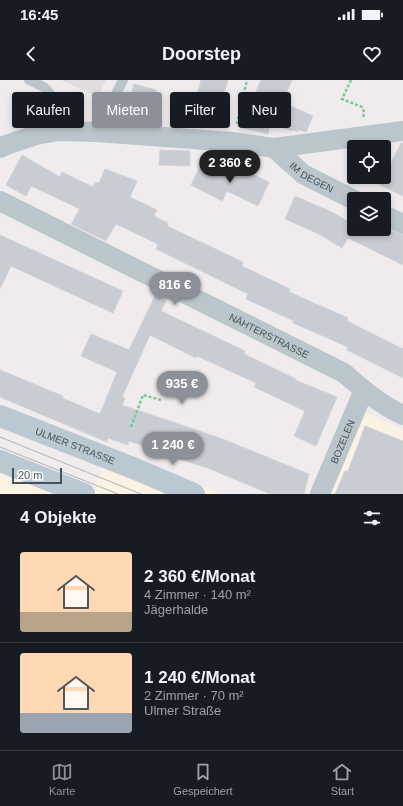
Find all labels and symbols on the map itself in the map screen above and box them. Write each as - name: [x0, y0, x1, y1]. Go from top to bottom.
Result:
- pin: 2 360 €: [193, 150, 267, 184]
- street label: IM DEGEN: [288, 159, 336, 194]
- pin: 816 €: [147, 272, 203, 306]
- street label: NÄHTERSTRASSE: [227, 311, 311, 360]
- pin: 935 €: [154, 371, 210, 405]
- street label: BOZELEN: [328, 418, 356, 465]
- street label: ULMER STRASSE: [34, 425, 117, 466]
- pin: 1 240 €: [136, 432, 210, 466]
- scale bar: [12, 466, 62, 485]

